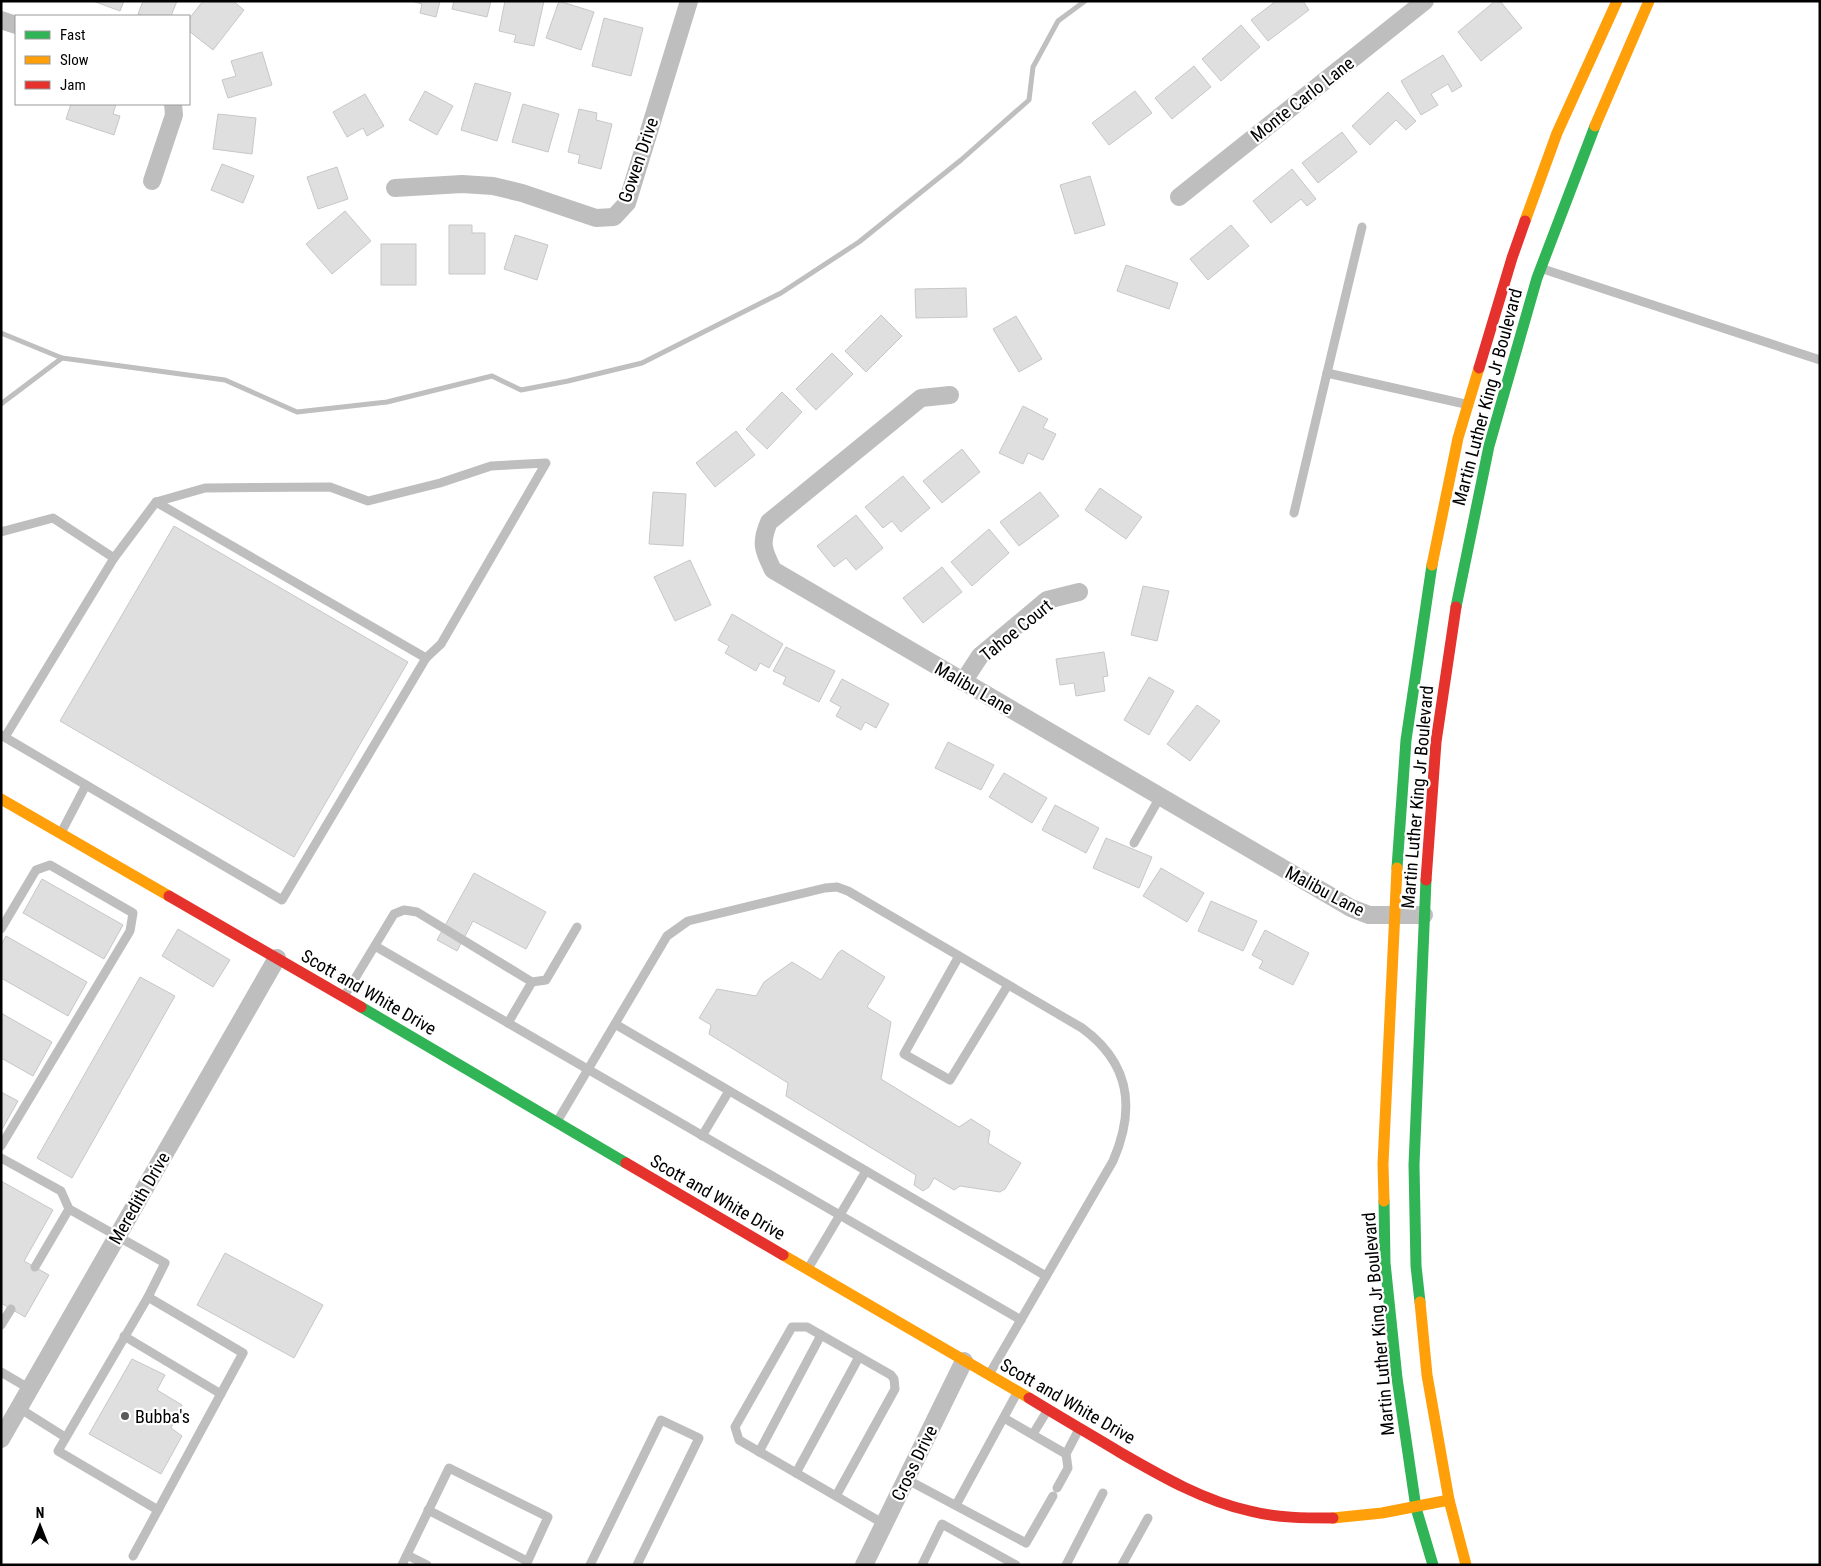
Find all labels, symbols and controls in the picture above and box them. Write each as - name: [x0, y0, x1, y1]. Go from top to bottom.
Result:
- legend: [15, 15, 190, 105]
- text: Fast: [60, 26, 85, 44]
- text: Slow: [60, 51, 89, 69]
- street label: Monte Carlo Lane: [1246, 52, 1358, 146]
- text: Jam: [60, 76, 86, 94]
- street label: Gowen Drive: [614, 115, 662, 205]
- street label: Martin Luther King Jr Boulevard: [1448, 286, 1526, 508]
- street label: Tahoe Court: [976, 595, 1056, 665]
- street label: Malibu Lane: [931, 657, 1017, 719]
- street label: Martin Luther King Jr Boulevard: [1397, 685, 1437, 909]
- street label: Malibu Lane: [1282, 861, 1368, 921]
- street label: Scott and White Drive: [298, 945, 440, 1039]
- street label: Meredith Drive: [104, 1148, 174, 1248]
- street label: Scott and White Drive: [647, 1150, 789, 1244]
- street label: Martin Luther King Jr Boulevard: [1358, 1212, 1398, 1436]
- street label: Scott and White Drive: [997, 1354, 1139, 1448]
- place label: Bubba's: [135, 1406, 190, 1427]
- marker: Bubba's: [119, 1410, 131, 1422]
- street label: Cross Drive: [887, 1422, 941, 1504]
- north arrow: [15, 1501, 65, 1551]
- text: N: [36, 1505, 44, 1521]

